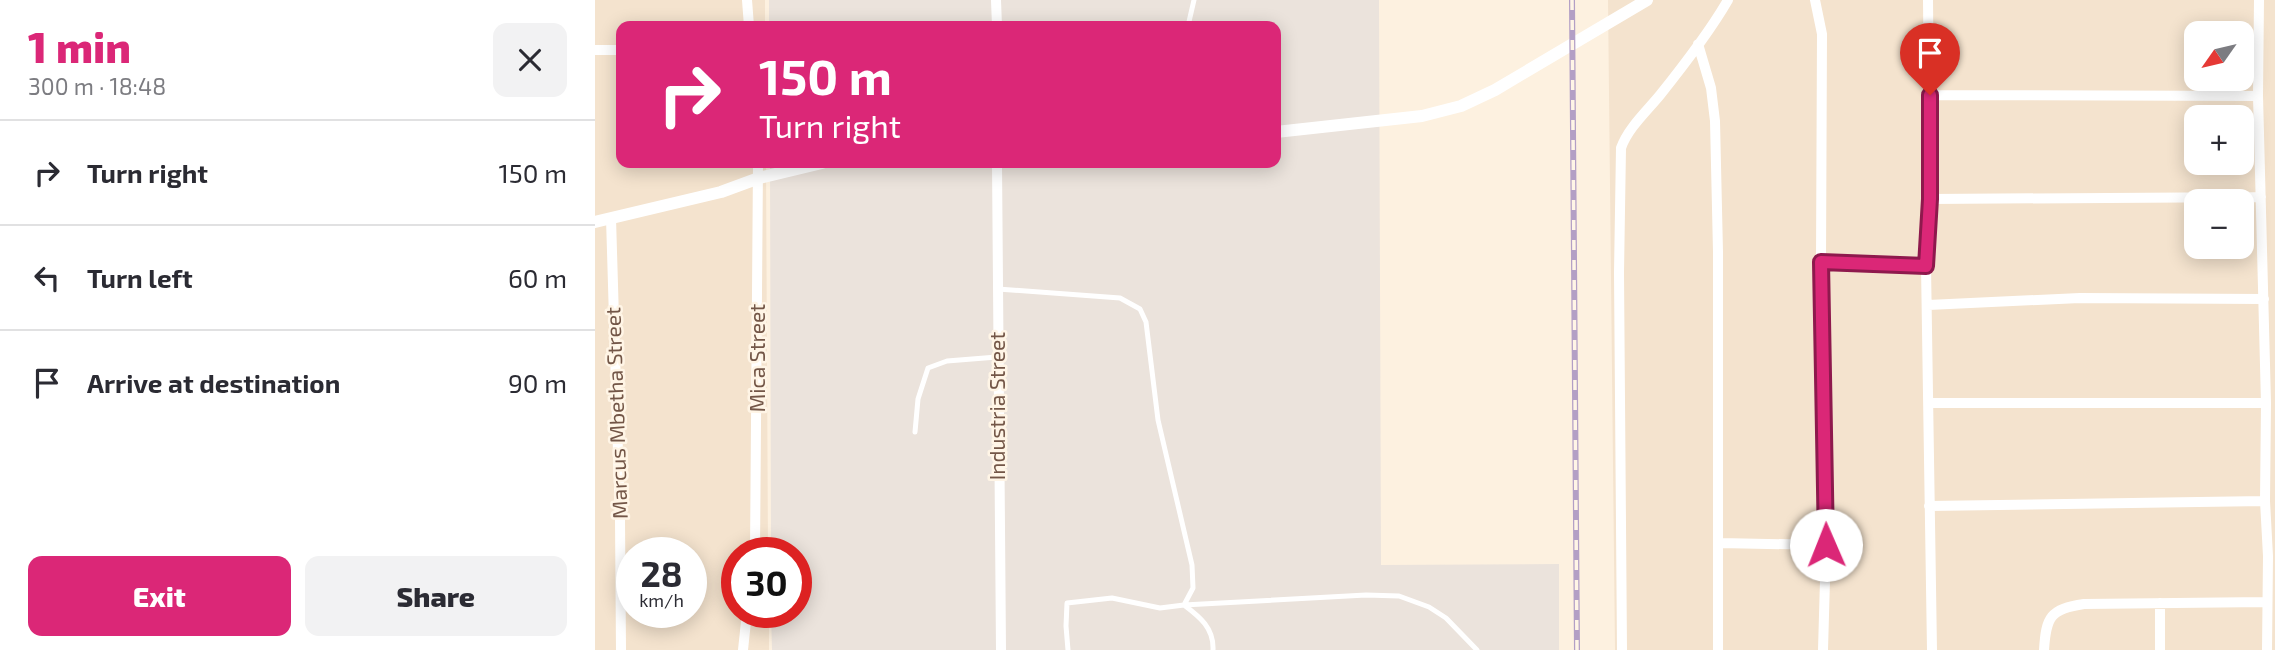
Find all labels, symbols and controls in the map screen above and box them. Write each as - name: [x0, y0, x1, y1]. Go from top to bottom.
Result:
- text: 1 min: [28, 21, 131, 71]
- north arrow: [2184, 21, 2254, 91]
- map controls: [2184, 21, 2254, 259]
- button: close: [493, 23, 567, 97]
- pin: [1900, 23, 1960, 95]
- icon: arrive: [1911, 34, 1949, 72]
- text: 150 m: [759, 46, 892, 105]
- icon: right: [644, 49, 735, 140]
- text: 300 m · 18:48: [28, 72, 166, 100]
- button: +: [2184, 105, 2254, 175]
- text: Turn right: [759, 106, 901, 144]
- icon: right: [28, 154, 66, 192]
- text: Turn right: [87, 157, 208, 188]
- text: 150 m: [498, 157, 567, 188]
- button: −: [2184, 189, 2254, 259]
- icon: left: [28, 259, 66, 297]
- text: Turn left: [87, 262, 193, 293]
- text: 60 m: [508, 262, 567, 293]
- street label: Mica Street: [744, 304, 769, 412]
- street label: Marcus Mbetha Street: [599, 307, 632, 519]
- street label: Industria Street: [984, 332, 1009, 480]
- icon: arrive: [28, 364, 66, 402]
- text: Arrive at destination: [87, 367, 340, 398]
- text: 90 m: [508, 367, 567, 398]
- position arrow: [1789, 508, 1863, 582]
- speed limit sign: 30: [721, 537, 812, 628]
- text: 28: [640, 552, 683, 594]
- button: Exit: [28, 556, 291, 636]
- button: Share: [305, 556, 567, 636]
- text: km/h: [639, 589, 684, 611]

